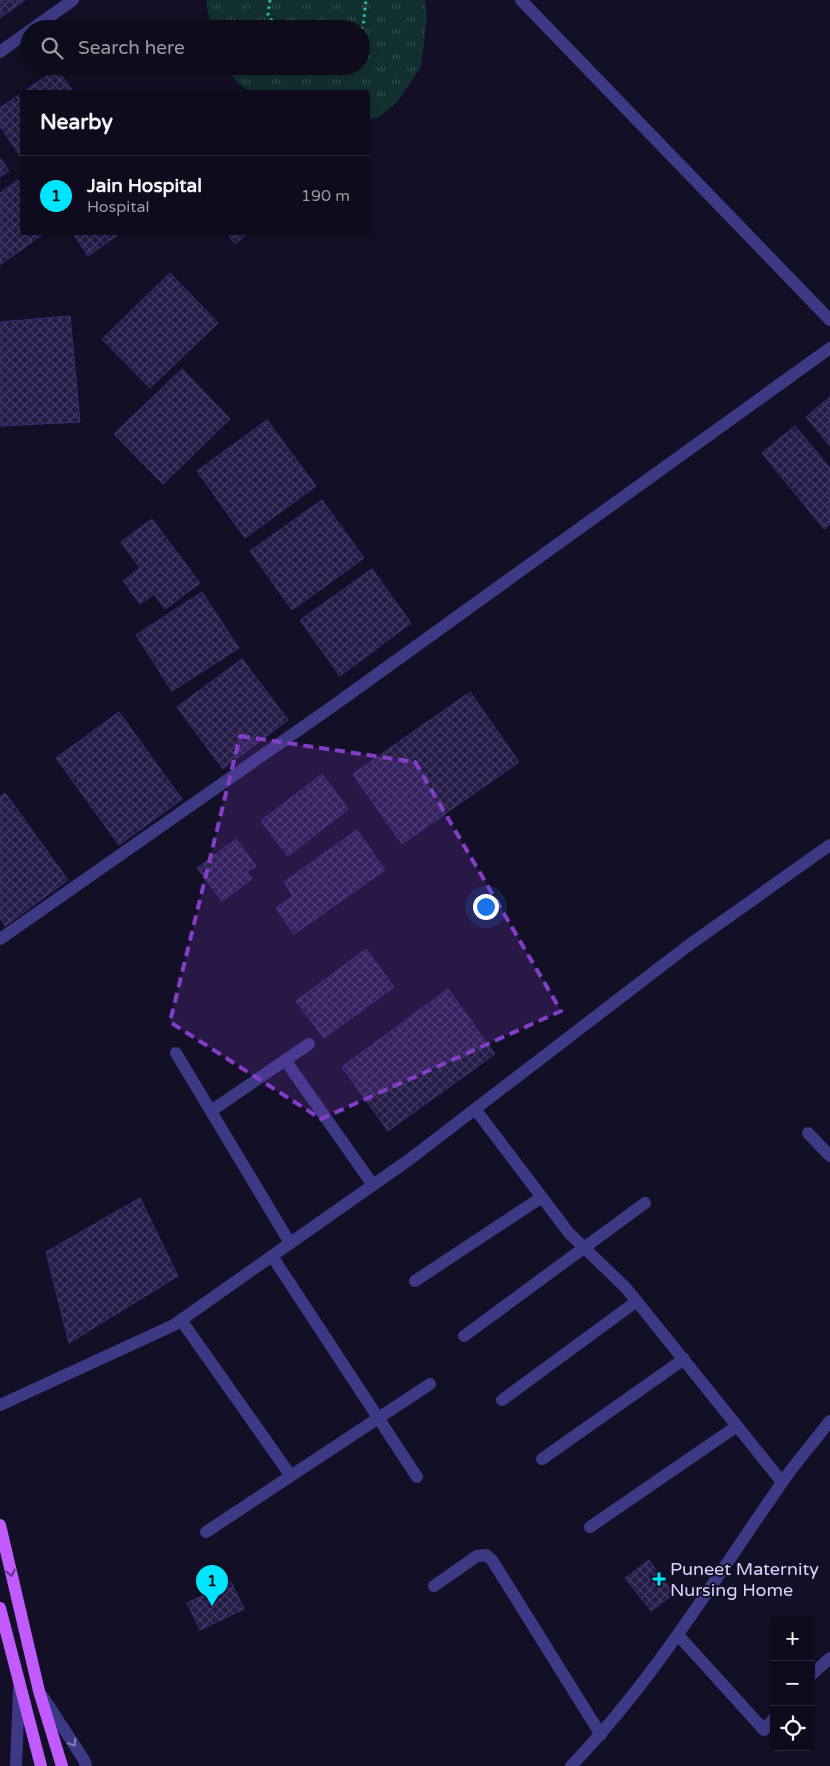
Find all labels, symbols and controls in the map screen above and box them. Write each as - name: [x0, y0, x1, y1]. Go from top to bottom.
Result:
- search box: [20, 20, 370, 75]
- icon: search: [38, 34, 66, 62]
- text: Search here: [78, 37, 185, 59]
- text: Nearby: [40, 110, 113, 135]
- text: Jain Hospital: [87, 175, 202, 197]
- text: 1: [51, 186, 61, 206]
- text: 190 m: [301, 186, 350, 206]
- text: Hospital: [87, 197, 149, 217]
- your location: [473, 894, 499, 920]
- place label: Puneet Maternity Nursing Home: [670, 1558, 819, 1601]
- pin: 1: [196, 1565, 228, 1606]
- one-way arrow: [5, 1568, 16, 1577]
- marker: Puneet Maternity Nursing Home: [652, 1572, 666, 1586]
- map controls: [770, 1616, 815, 1751]
- button: +: [770, 1616, 815, 1661]
- button: −: [770, 1661, 815, 1706]
- button: locate: [770, 1706, 815, 1751]
- one-way arrow: [66, 1737, 76, 1746]

